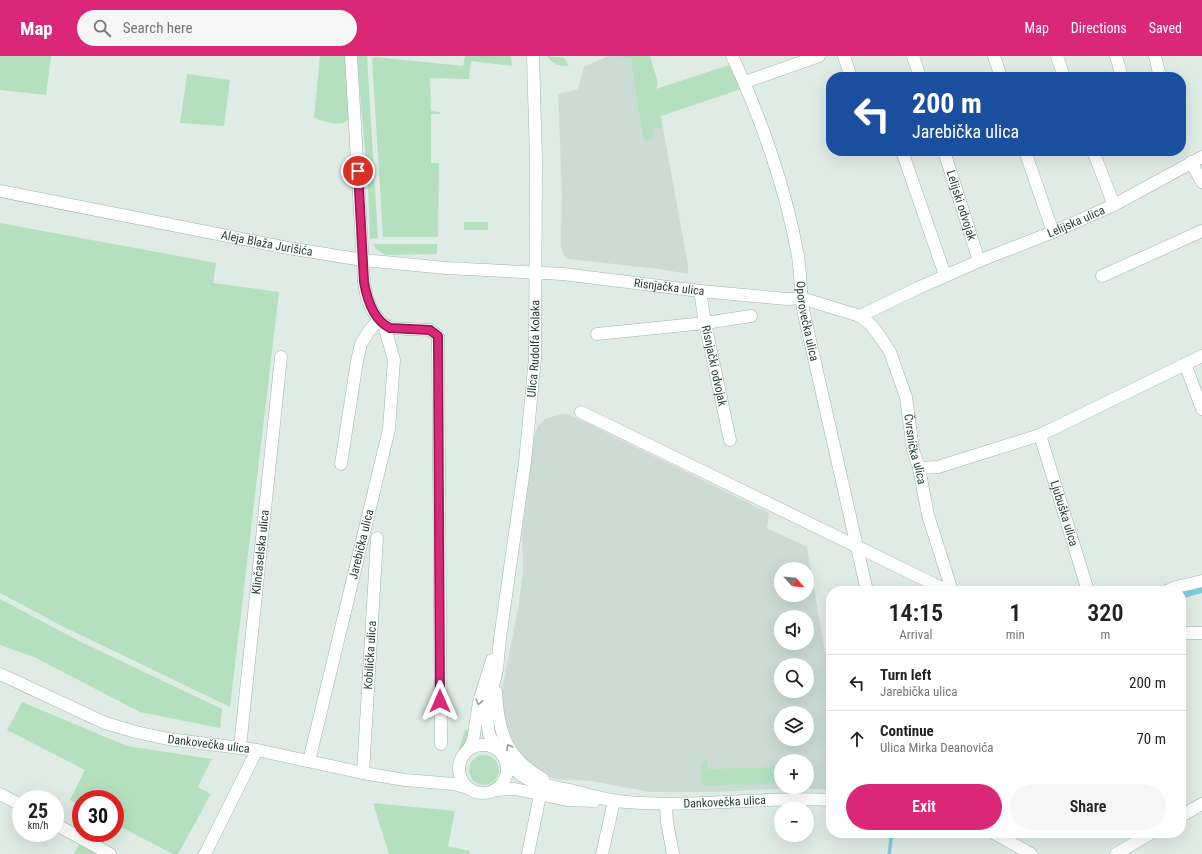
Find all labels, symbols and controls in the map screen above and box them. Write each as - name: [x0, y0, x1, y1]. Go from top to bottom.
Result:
- search box: [77, 10, 357, 46]
- text: Map: [20, 17, 53, 40]
- icon: search: [91, 17, 113, 39]
- text: Search here: [123, 19, 193, 37]
- text: Map: [1025, 20, 1049, 36]
- text: Directions: [1071, 20, 1127, 36]
- text: Saved: [1149, 20, 1182, 36]
- text: 200 m: [912, 87, 982, 120]
- icon: left: [846, 88, 898, 140]
- text: Jarebička ulica: [912, 121, 1019, 142]
- pin: [341, 154, 375, 188]
- icon: arrive: [347, 160, 369, 182]
- street label: Lelijski odvojak: [944, 168, 979, 243]
- street label: Lelijska ulica: [1045, 203, 1107, 241]
- street label: Aleja Blaža Jurišića: [220, 228, 314, 259]
- street label: Risnjačka ulica: [633, 276, 705, 298]
- street label: Oporovečka ulica: [793, 281, 822, 363]
- street label: Ulica Rudolfa Kolaka: [524, 300, 542, 398]
- street label: Risnjački odvojak: [699, 324, 730, 408]
- street label: Čvrsnička ulica: [901, 413, 929, 486]
- street label: Ljubuška ulica: [1047, 479, 1081, 548]
- street label: Jarebička ulica: [346, 508, 376, 581]
- street label: Klinčaselska ulica: [249, 509, 272, 595]
- north arrow: [774, 562, 814, 602]
- map controls: [774, 562, 814, 842]
- text: 14:15: [889, 599, 943, 627]
- text: 1: [1009, 599, 1021, 627]
- text: 320: [1087, 599, 1123, 627]
- button: sound: [774, 610, 814, 650]
- street label: Kobilićka ulica: [361, 620, 379, 690]
- text: Arrival: [899, 627, 932, 642]
- text: min: [1006, 627, 1025, 642]
- text: m: [1100, 627, 1110, 642]
- button: search: [774, 658, 814, 698]
- text: Turn left: [880, 666, 931, 684]
- icon: left: [846, 672, 868, 694]
- text: 200 m: [1129, 674, 1166, 692]
- position arrow: [419, 680, 461, 722]
- text: Jarebička ulica: [880, 684, 957, 699]
- one-way arrow: [475, 699, 483, 705]
- button: layers: [774, 706, 814, 746]
- text: Continue: [880, 722, 934, 740]
- icon: ahead: [846, 728, 868, 750]
- text: 70 m: [1136, 730, 1166, 748]
- street label: Dankovečka ulica: [167, 732, 251, 756]
- text: Ulica Mirka Deanovića: [880, 740, 994, 755]
- one-way arrow: [506, 744, 513, 751]
- button: +: [774, 754, 814, 794]
- button: Exit: [846, 784, 1002, 830]
- button: Share: [1010, 784, 1166, 830]
- speed limit sign: 30: [72, 790, 124, 842]
- street label: Dankovečka ulica: [683, 793, 766, 811]
- text: 25: [28, 799, 48, 823]
- button: −: [774, 802, 814, 842]
- text: km/h: [28, 820, 48, 831]

